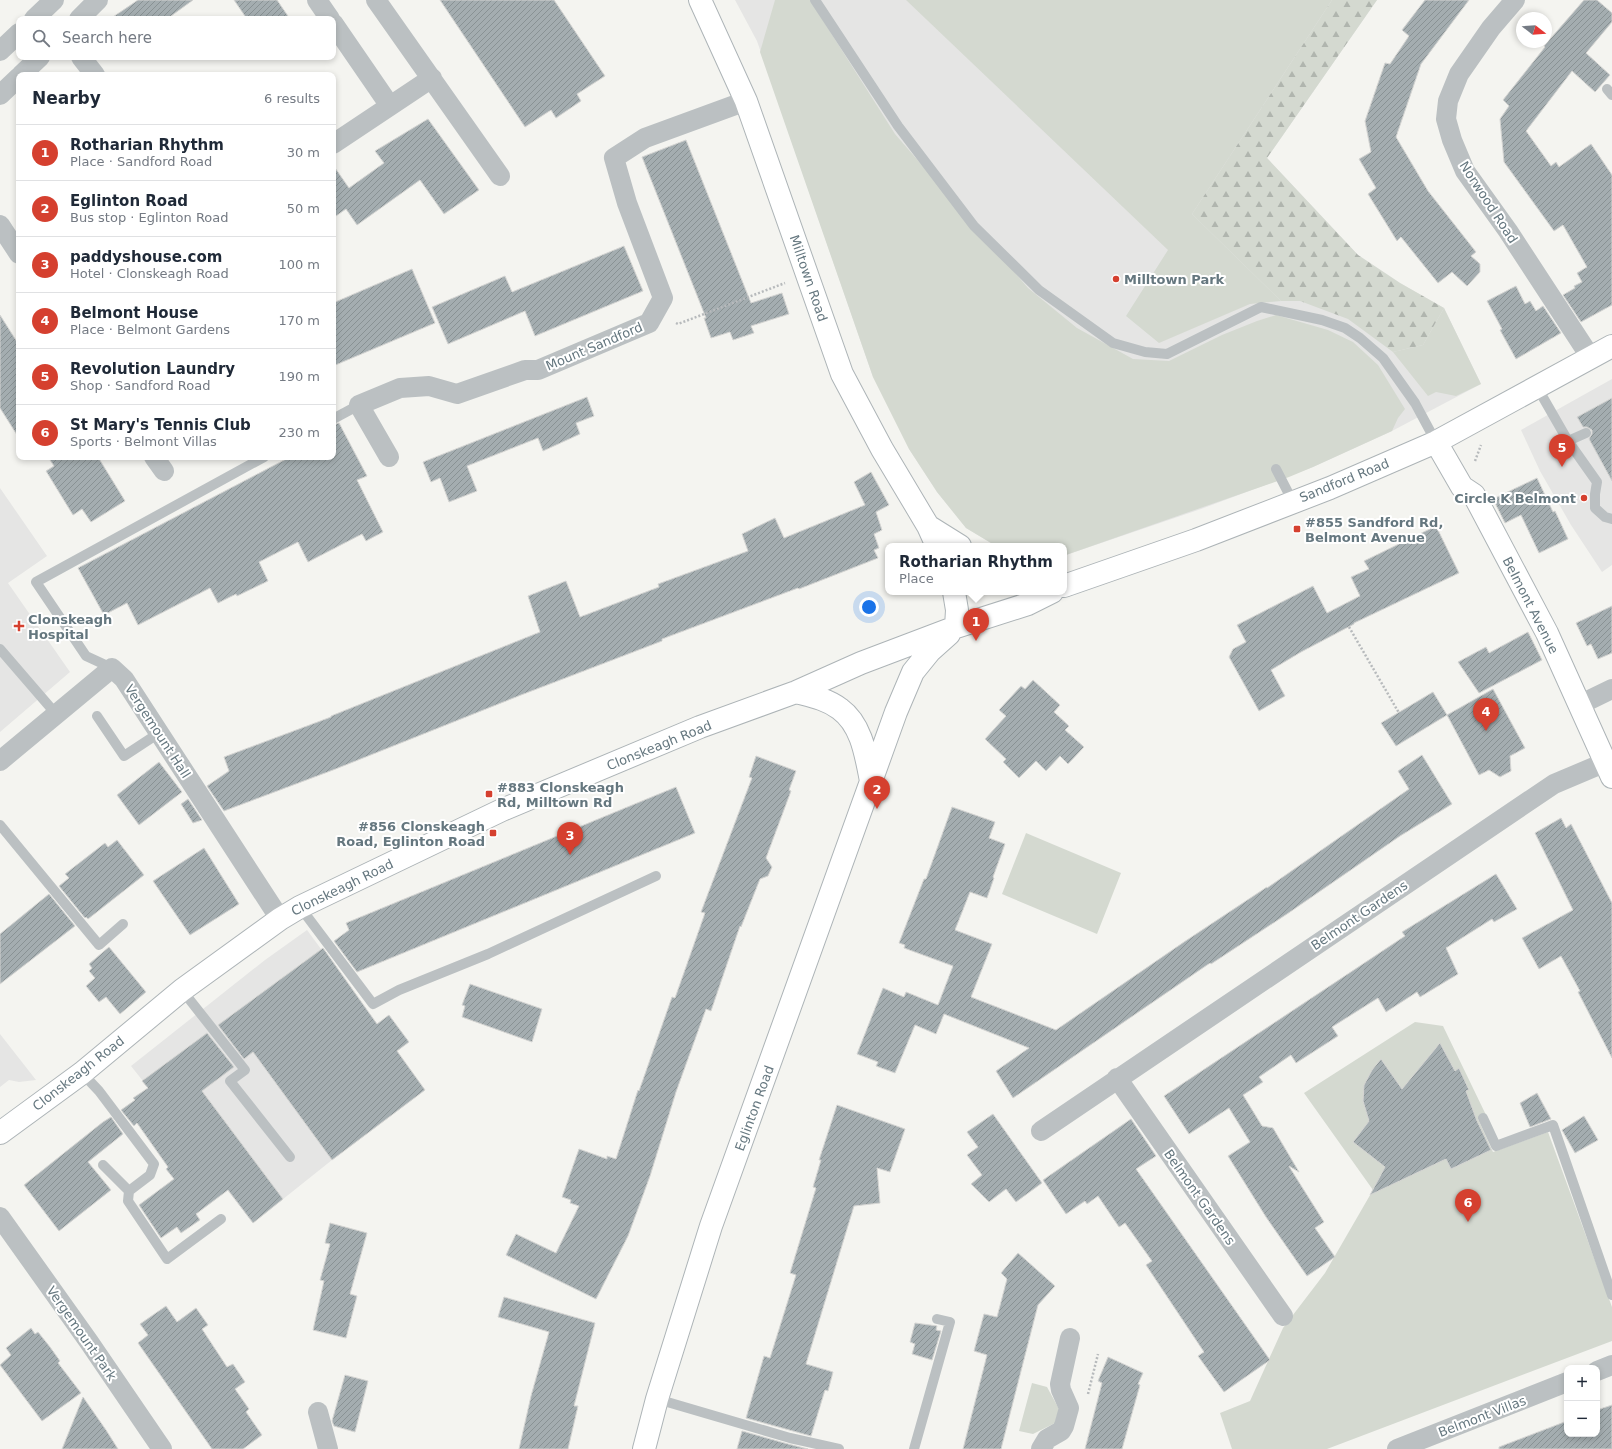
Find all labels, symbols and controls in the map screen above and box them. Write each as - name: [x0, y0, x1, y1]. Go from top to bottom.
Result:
- north arrow: [1516, 12, 1552, 48]
- search box: [16, 16, 336, 60]
- icon: search: [30, 27, 52, 49]
- text: Search here: [62, 29, 152, 47]
- text: Nearby: [32, 88, 101, 108]
- text: 6 results: [264, 91, 320, 106]
- text: Rotharian Rhythm: [70, 136, 224, 154]
- text: 1: [40, 145, 50, 160]
- text: 30 m: [287, 145, 320, 160]
- text: Place · Sandford Road: [70, 154, 212, 169]
- street label: Norwood Road: [1457, 159, 1521, 246]
- text: Eglinton Road: [70, 192, 188, 210]
- text: 2: [40, 201, 50, 216]
- text: 50 m: [287, 201, 320, 216]
- text: Bus stop · Eglinton Road: [70, 210, 229, 225]
- street label: Milltown Road: [787, 233, 830, 324]
- text: paddyshouse.com: [70, 248, 222, 266]
- text: 3: [40, 257, 50, 272]
- text: 100 m: [278, 257, 320, 272]
- text: Hotel · Clonskeagh Road: [70, 266, 229, 281]
- place label: Milltown Park: [1124, 272, 1225, 287]
- marker: Milltown Park: [1111, 274, 1121, 284]
- text: Belmont House: [70, 304, 198, 322]
- text: 4: [40, 313, 50, 328]
- text: 170 m: [278, 313, 320, 328]
- street label: Mount Sandford: [544, 319, 645, 374]
- text: Place · Belmont Gardens: [70, 322, 230, 337]
- text: Revolution Laundry: [70, 360, 235, 378]
- text: 5: [40, 369, 50, 384]
- text: 190 m: [278, 369, 320, 384]
- text: Shop · Sandford Road: [70, 378, 210, 393]
- text: St Mary's Tennis Club: [70, 416, 251, 434]
- text: 6: [40, 425, 50, 440]
- text: 230 m: [278, 425, 320, 440]
- text: Sports · Belmont Villas: [70, 434, 217, 449]
- pin: 5: [1549, 434, 1575, 467]
- street label: Sandford Road: [1297, 456, 1391, 505]
- place label: Circle K Belmont: [1454, 491, 1576, 506]
- marker: Circle K Belmont: [1579, 493, 1589, 503]
- place label: #855 Sandford Rd, Belmont Avenue: [1305, 515, 1443, 545]
- marker: #855 Sandford Rd, Belmont Avenue: [1292, 524, 1302, 534]
- popup: [885, 543, 1067, 595]
- text: Rotharian Rhythm: [899, 553, 1053, 571]
- street label: Belmont Avenue: [1500, 554, 1562, 656]
- text: Place: [899, 571, 934, 586]
- your location: [859, 597, 879, 617]
- pin: 1: [963, 608, 989, 641]
- place label: Clonskeagh Hospital: [28, 612, 112, 642]
- marker: Clonskeagh Hospital: [13, 620, 25, 632]
- street label: Vergemount Hall: [122, 682, 193, 781]
- pin: 4: [1473, 698, 1499, 731]
- street label: Clonskeagh Road: [604, 718, 714, 773]
- pin: 2: [864, 776, 890, 809]
- place label: #883 Clonskeagh Rd, Milltown Rd: [497, 780, 624, 810]
- marker: #883 Clonskeagh Rd, Milltown Rd: [484, 789, 494, 799]
- place label: #856 Clonskeagh Road, Eglinton Road: [336, 819, 485, 849]
- pin: 3: [557, 822, 583, 855]
- marker: #856 Clonskeagh Road, Eglinton Road: [488, 828, 498, 838]
- street label: Clonskeagh Road: [289, 856, 396, 919]
- street label: Belmont Gardens: [1308, 877, 1411, 953]
- street label: Clonskeagh Road: [30, 1033, 127, 1114]
- street label: Eglinton Road: [732, 1063, 777, 1153]
- street label: Belmont Gardens: [1161, 1147, 1238, 1248]
- pin: 6: [1455, 1189, 1481, 1222]
- street label: Vergemount Park: [43, 1283, 120, 1384]
- map controls: [1564, 1365, 1600, 1437]
- button: +: [1564, 1365, 1600, 1401]
- street label: Belmont Villas: [1436, 1393, 1528, 1440]
- button: −: [1564, 1401, 1600, 1437]

